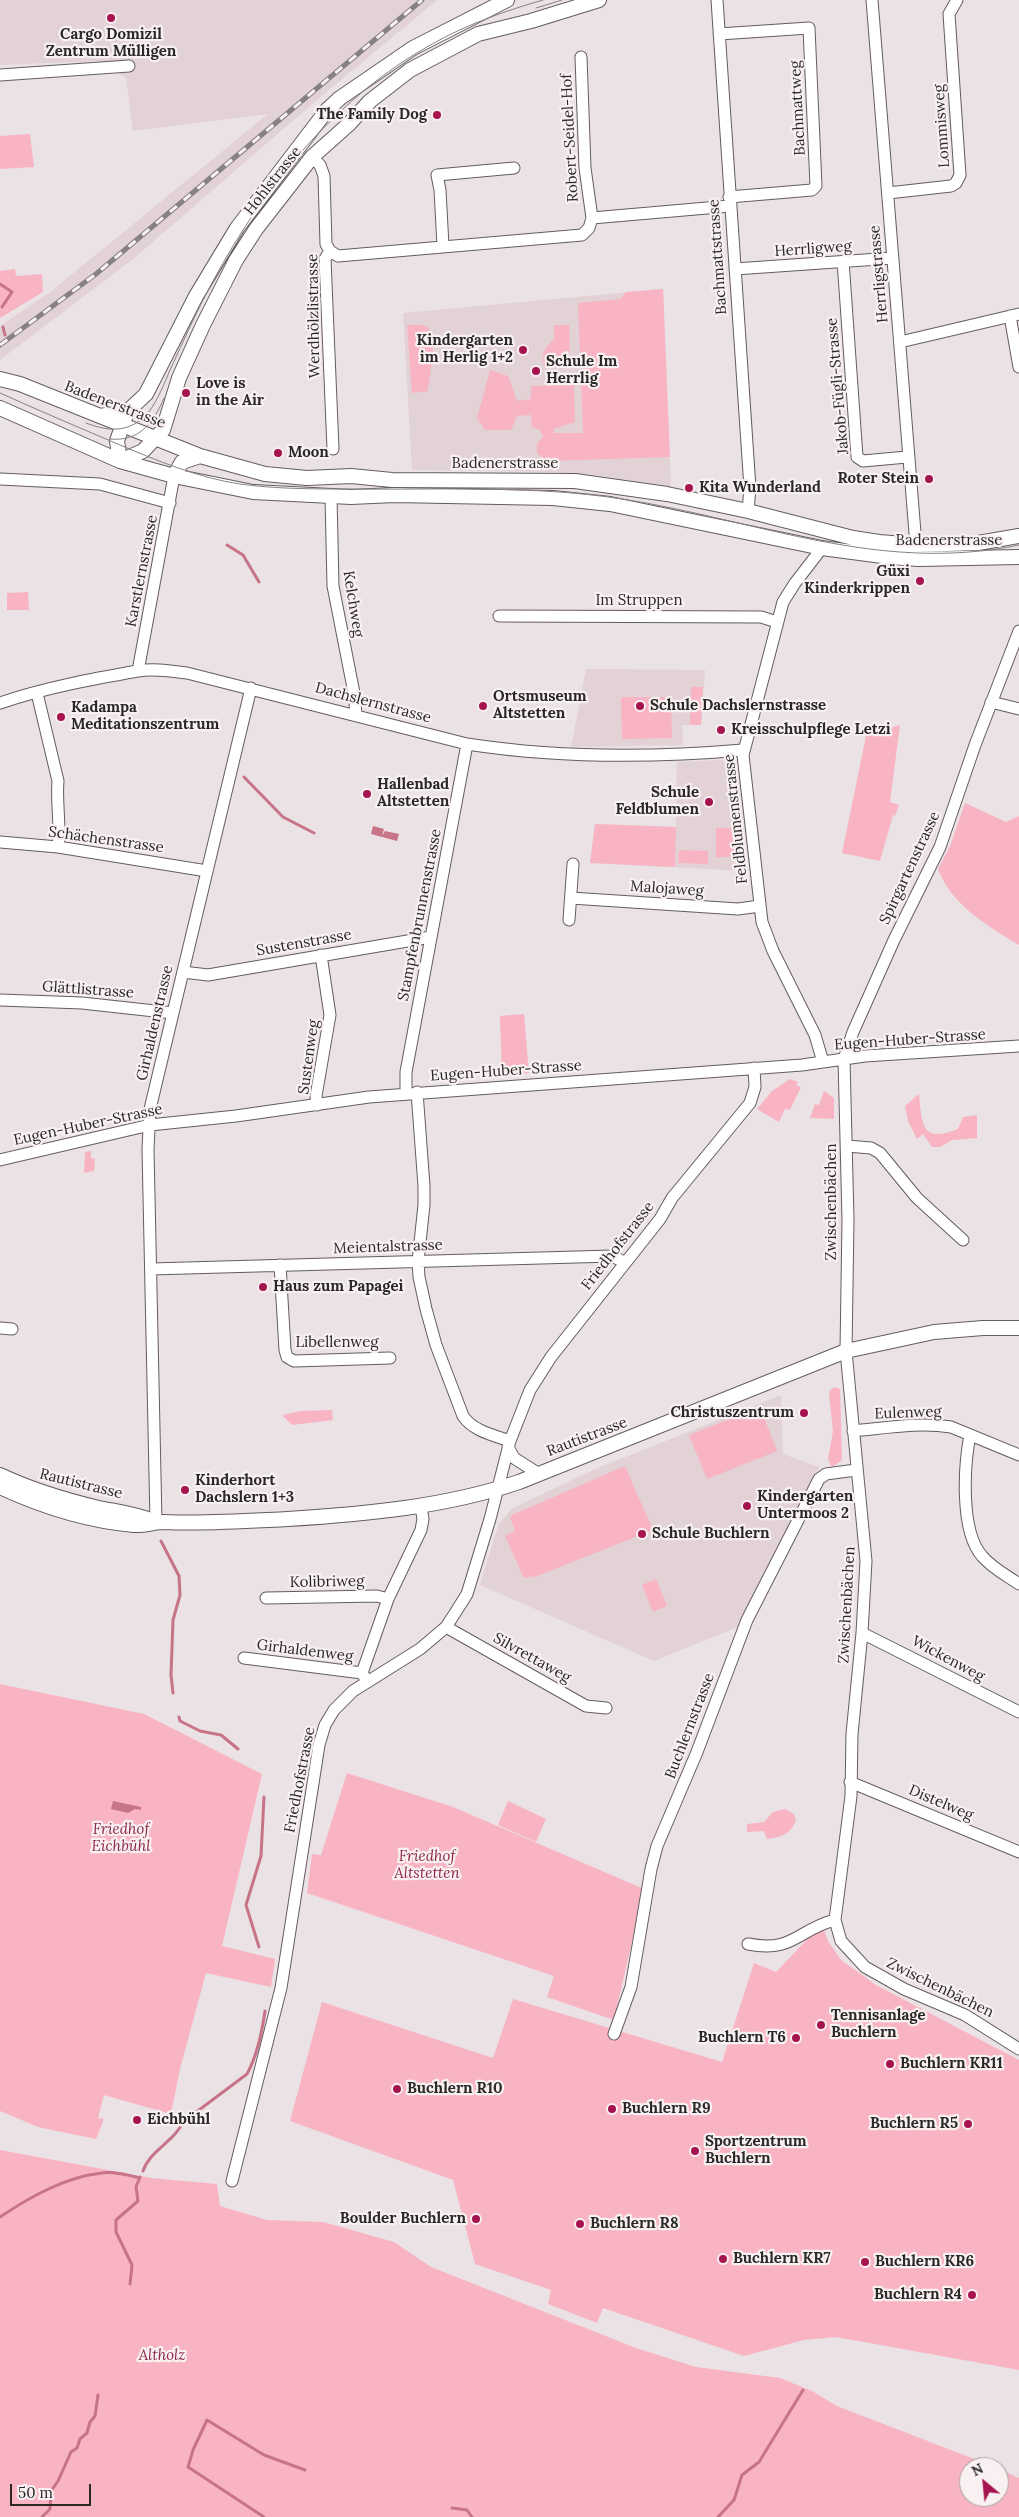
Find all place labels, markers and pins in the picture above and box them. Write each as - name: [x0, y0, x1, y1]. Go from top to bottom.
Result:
- marker: Cargo Domizil Zentrum Mülligen: [105, 12, 117, 24]
- place label: Cargo Domizil Zentrum Mülligen: [46, 26, 176, 61]
- place label: The Family Dog: [316, 106, 427, 124]
- marker: The Family Dog: [431, 109, 443, 121]
- place label: Kindergarten im Herlig 1+2: [417, 332, 513, 367]
- marker: Kindergarten im Herlig 1+2: [517, 344, 529, 356]
- place label: Schule Im Herrlig: [546, 353, 617, 388]
- marker: Schule Im Herrlig: [530, 365, 542, 377]
- place label: Love is in the Air: [196, 375, 264, 410]
- marker: Love is in the Air: [180, 387, 192, 399]
- place label: Moon: [288, 444, 329, 462]
- marker: Moon: [272, 447, 284, 459]
- place label: Roter Stein: [837, 470, 919, 488]
- marker: Roter Stein: [923, 473, 935, 485]
- place label: Kita Wunderland: [699, 479, 821, 497]
- marker: Kita Wunderland: [683, 482, 695, 494]
- place label: Güxi Kinderkrippen: [804, 563, 910, 598]
- marker: Güxi Kinderkrippen: [914, 575, 926, 587]
- place label: Ortsmuseum Altstetten: [493, 688, 587, 723]
- place label: Schule Dachslernstrasse: [650, 697, 826, 715]
- place label: Kadampa Meditationszentrum: [71, 699, 219, 734]
- marker: Ortsmuseum Altstetten: [477, 700, 489, 712]
- marker: Schule Dachslernstrasse: [634, 700, 646, 712]
- marker: Kadampa Meditationszentrum: [55, 711, 67, 723]
- place label: Kreisschulpflege Letzi: [731, 721, 891, 739]
- marker: Kreisschulpflege Letzi: [715, 724, 727, 736]
- place label: Hallenbad Altstetten: [377, 776, 449, 811]
- place label: Schule Feldblumen: [615, 784, 699, 819]
- marker: Hallenbad Altstetten: [361, 788, 373, 800]
- marker: Schule Feldblumen: [703, 796, 715, 808]
- place label: Haus zum Papagei: [273, 1278, 403, 1296]
- marker: Haus zum Papagei: [257, 1281, 269, 1293]
- place label: Christuszentrum: [671, 1404, 794, 1422]
- marker: Christuszentrum: [798, 1407, 810, 1419]
- place label: Kinderhort Dachslern 1+3: [195, 1472, 294, 1507]
- marker: Kinderhort Dachslern 1+3: [179, 1484, 191, 1496]
- place label: Kindergarten Untermoos 2: [757, 1488, 853, 1523]
- marker: Kindergarten Untermoos 2: [741, 1500, 753, 1512]
- place label: Schule Buchlern: [652, 1525, 770, 1543]
- marker: Schule Buchlern: [636, 1528, 648, 1540]
- place label: Tennisanlage Buchlern: [831, 2007, 926, 2042]
- marker: Tennisanlage Buchlern: [815, 2019, 827, 2031]
- place label: Buchlern T6: [698, 2029, 786, 2047]
- marker: Buchlern T6: [790, 2032, 802, 2044]
- place label: Buchlern KR11: [900, 2055, 1003, 2073]
- marker: Buchlern KR11: [884, 2058, 896, 2070]
- place label: Buchlern R10: [407, 2080, 503, 2098]
- marker: Buchlern R10: [391, 2083, 403, 2095]
- place label: Buchlern R9: [622, 2100, 711, 2118]
- marker: Buchlern R9: [606, 2103, 618, 2115]
- place label: Eichbühl: [147, 2111, 210, 2129]
- marker: Eichbühl: [131, 2114, 143, 2126]
- place label: Buchlern R5: [870, 2115, 958, 2133]
- marker: Buchlern R5: [962, 2118, 974, 2130]
- place label: Sportzentrum Buchlern: [705, 2133, 806, 2168]
- marker: Sportzentrum Buchlern: [689, 2145, 701, 2157]
- place label: Boulder Buchlern: [340, 2210, 466, 2228]
- marker: Boulder Buchlern: [470, 2213, 482, 2225]
- place label: Buchlern R8: [590, 2215, 678, 2233]
- marker: Buchlern R8: [574, 2218, 586, 2230]
- place label: Buchlern KR7: [733, 2250, 831, 2268]
- marker: Buchlern KR7: [717, 2253, 729, 2265]
- place label: Buchlern KR6: [875, 2253, 974, 2271]
- marker: Buchlern KR6: [859, 2256, 871, 2268]
- place label: Buchlern R4: [874, 2286, 962, 2304]
- marker: Buchlern R4: [966, 2289, 978, 2301]

